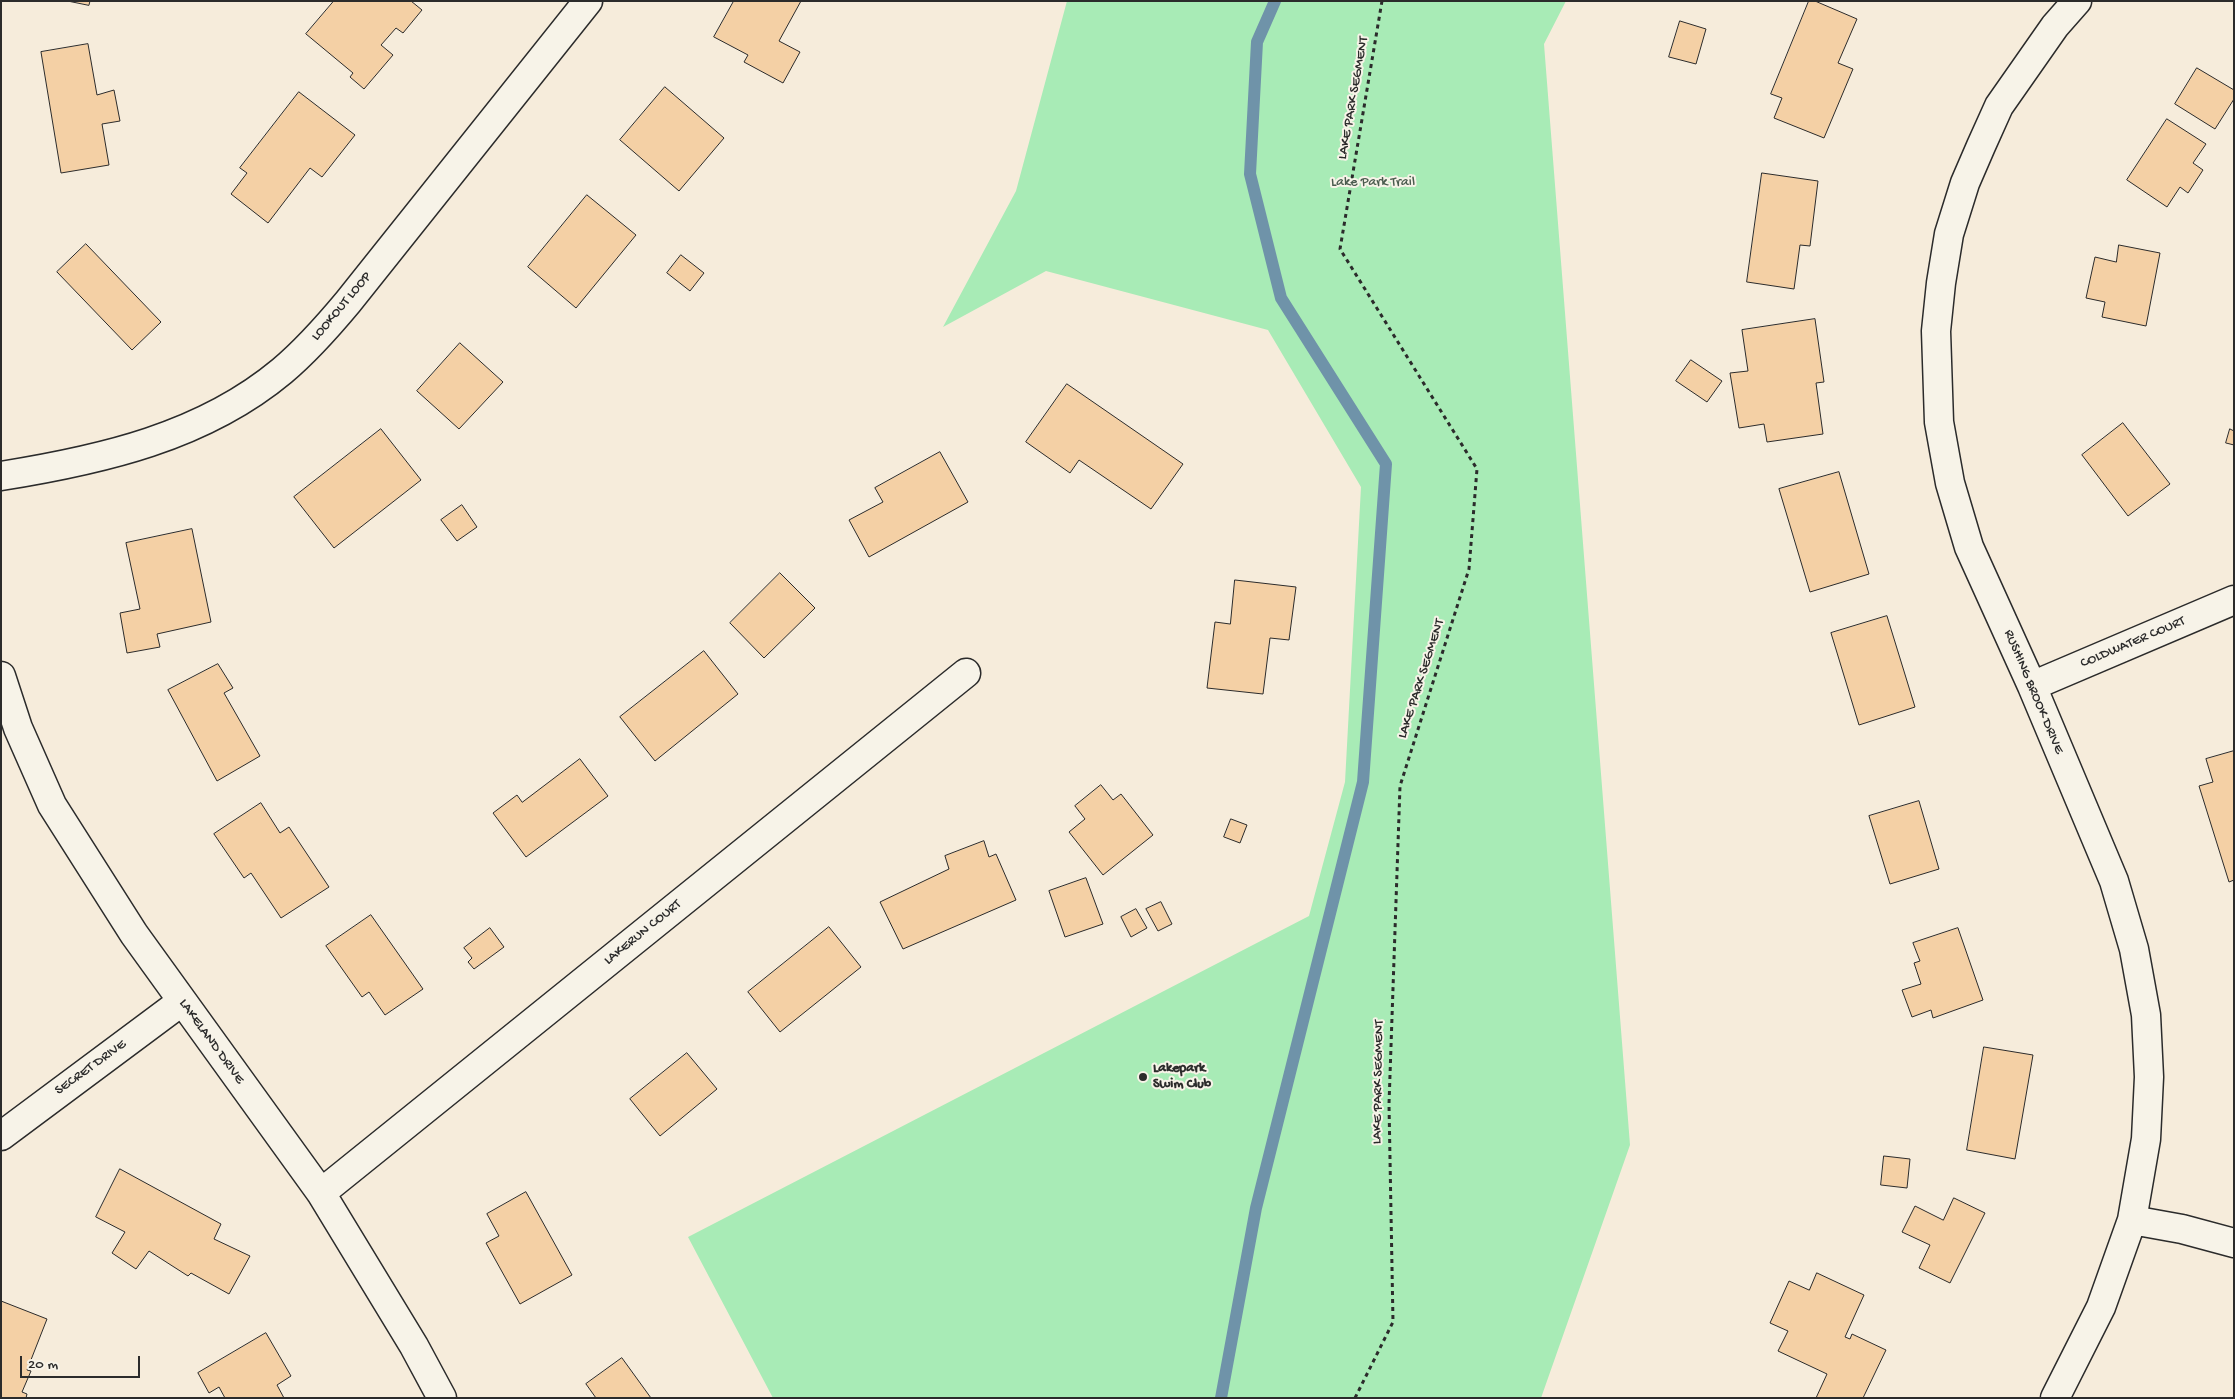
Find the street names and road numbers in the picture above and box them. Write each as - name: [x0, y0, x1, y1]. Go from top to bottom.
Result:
- street label: LAKE PARK SEGMENT: [1335, 35, 1373, 161]
- street label: LOOKOUT LOOP: [308, 269, 376, 345]
- street label: COLDWATER COURT: [2078, 613, 2188, 673]
- street label: LAKE PARK SEGMENT: [1395, 617, 1449, 741]
- street label: RUSHING BROOK DRIVE: [1999, 627, 2067, 757]
- street label: LAKERUN COURT: [601, 897, 685, 969]
- street label: LAKELAND DRIVE: [174, 996, 248, 1088]
- street label: LAKE PARK SEGMENT: [1370, 1020, 1388, 1144]
- street label: SECRET DRIVE: [52, 1037, 130, 1099]

